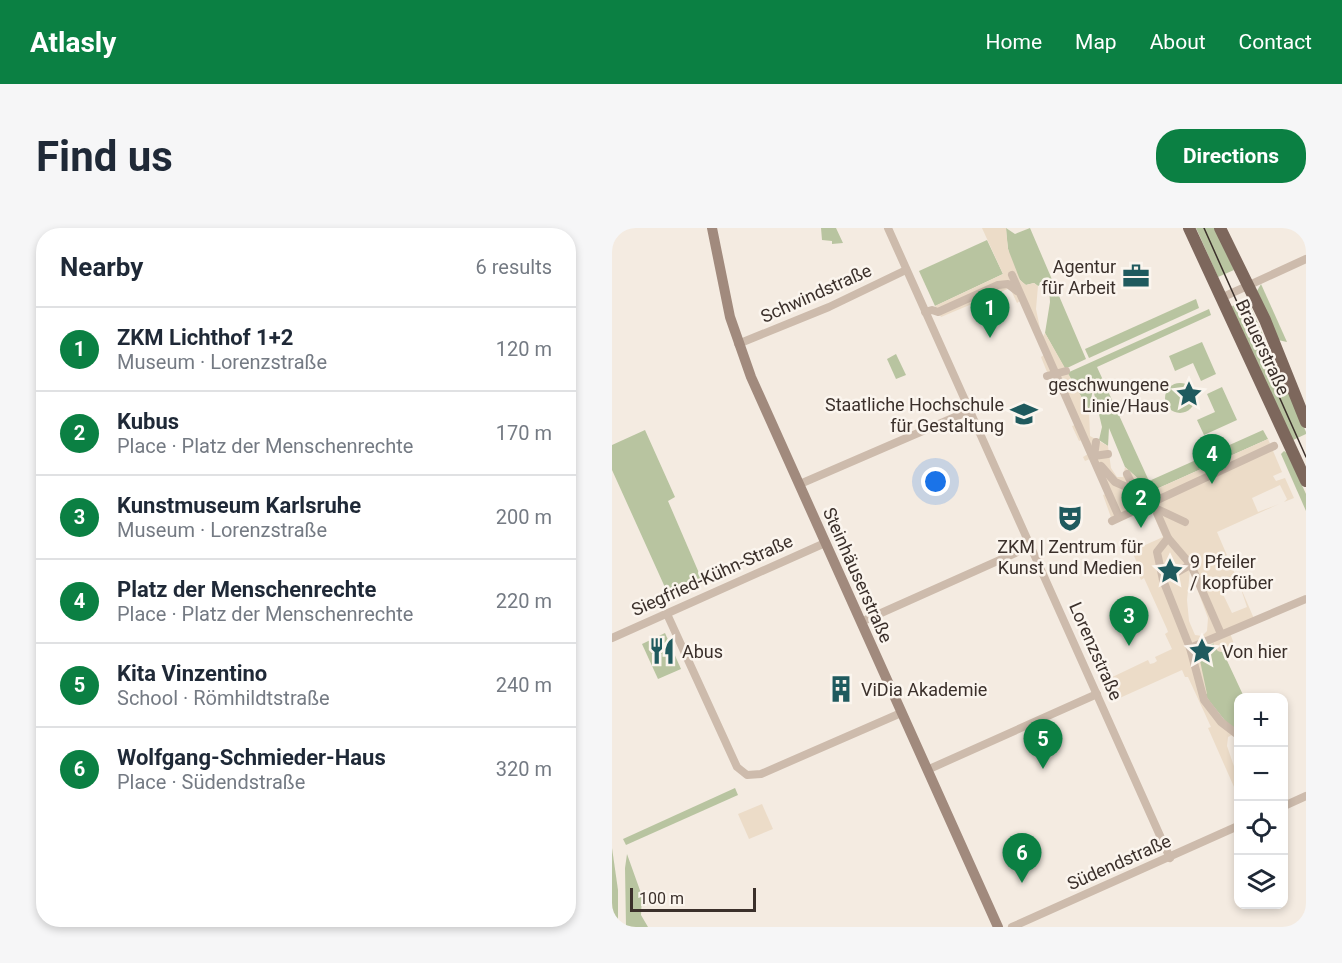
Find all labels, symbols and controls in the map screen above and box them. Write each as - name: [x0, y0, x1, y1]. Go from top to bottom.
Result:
- text: Atlasly: [30, 26, 116, 59]
- text: Home: [986, 30, 1042, 54]
- text: Map: [1075, 30, 1117, 54]
- text: About: [1150, 30, 1206, 54]
- text: Contact: [1239, 30, 1312, 54]
- button: Directions: [1156, 129, 1306, 183]
- text: Find us: [36, 132, 173, 181]
- text: Nearby: [60, 252, 143, 282]
- text: 6 results: [476, 255, 552, 279]
- place label: Agentur für Arbeit: [1041, 256, 1116, 298]
- street label: Schwindstraße: [757, 259, 875, 327]
- office icon: Agentur für Arbeit: [1121, 261, 1151, 291]
- pin: 1: [970, 288, 1010, 338]
- street label: Brauerstraße: [1232, 296, 1294, 398]
- text: ZKM Lichthof 1+2: [117, 325, 293, 350]
- text: 1: [74, 337, 85, 361]
- text: 120 m: [496, 337, 552, 361]
- text: Museum · Lorenzstraße: [117, 350, 327, 374]
- place label: geschwungene Linie/Haus: [1048, 374, 1169, 416]
- place icon: geschwungene Linie/Haus: [1174, 379, 1204, 409]
- place label: Staatliche Hochschule für Gestaltung: [825, 394, 1004, 436]
- school or university icon: Staatliche Hochschule für Gestaltung: [1009, 399, 1039, 429]
- text: Kubus: [117, 409, 179, 434]
- text: 2: [74, 421, 85, 445]
- text: 170 m: [496, 421, 552, 445]
- text: Place · Platz der Menschenrechte: [117, 434, 413, 458]
- pin: 4: [1192, 434, 1232, 484]
- your location: [921, 467, 950, 496]
- pin: 2: [1122, 478, 1160, 528]
- text: Kunstmuseum Karlsruhe: [117, 493, 361, 518]
- theatre icon: ZKM | Zentrum für Kunst und Medien: [1055, 503, 1085, 533]
- street label: Steinhäuserstraße: [819, 504, 897, 646]
- text: 3: [74, 505, 85, 529]
- text: 200 m: [496, 505, 552, 529]
- text: Museum · Lorenzstraße: [117, 518, 327, 542]
- street label: Siegfried-Kühn-Straße: [628, 530, 796, 620]
- place label: ZKM | Zentrum für Kunst und Medien: [997, 536, 1143, 578]
- place label: 9 Pfeiler / kopfüber: [1190, 551, 1273, 593]
- place icon: 9 Pfeiler / kopfüber: [1155, 556, 1185, 586]
- text: Platz der Menschenrechte: [117, 577, 376, 602]
- text: 4: [74, 589, 85, 613]
- text: 220 m: [496, 589, 552, 613]
- pin: 3: [1110, 596, 1148, 646]
- street label: Lorenzstraße: [1065, 599, 1127, 703]
- text: Place · Platz der Menschenrechte: [117, 602, 413, 626]
- restaurant icon: Abus: [647, 636, 677, 666]
- place icon: Von hier: [1187, 636, 1217, 666]
- place label: Abus: [682, 641, 723, 662]
- place label: Von hier: [1222, 641, 1288, 662]
- text: Kita Vinzentino: [117, 661, 267, 686]
- text: 5: [74, 673, 85, 697]
- text: 240 m: [496, 673, 552, 697]
- building icon: ViDia Akademie: [826, 674, 856, 704]
- place label: ViDia Akademie: [861, 679, 987, 700]
- text: School · Römhildtstraße: [117, 686, 330, 710]
- map controls: [1234, 693, 1288, 909]
- button: +: [1234, 693, 1288, 747]
- pin: 5: [1024, 720, 1062, 769]
- text: Wolfgang-Schmieder-Haus: [117, 745, 386, 770]
- button: −: [1234, 747, 1288, 801]
- text: 6: [74, 757, 85, 781]
- text: 320 m: [496, 757, 552, 781]
- text: Place · Südendstraße: [117, 770, 305, 794]
- button: locate: [1234, 801, 1288, 855]
- street label: Südendstraße: [1064, 830, 1174, 894]
- pin: 6: [1002, 834, 1042, 883]
- button: layers: [1234, 855, 1288, 909]
- scale bar: [630, 885, 756, 912]
- text: 100 m: [639, 889, 684, 908]

